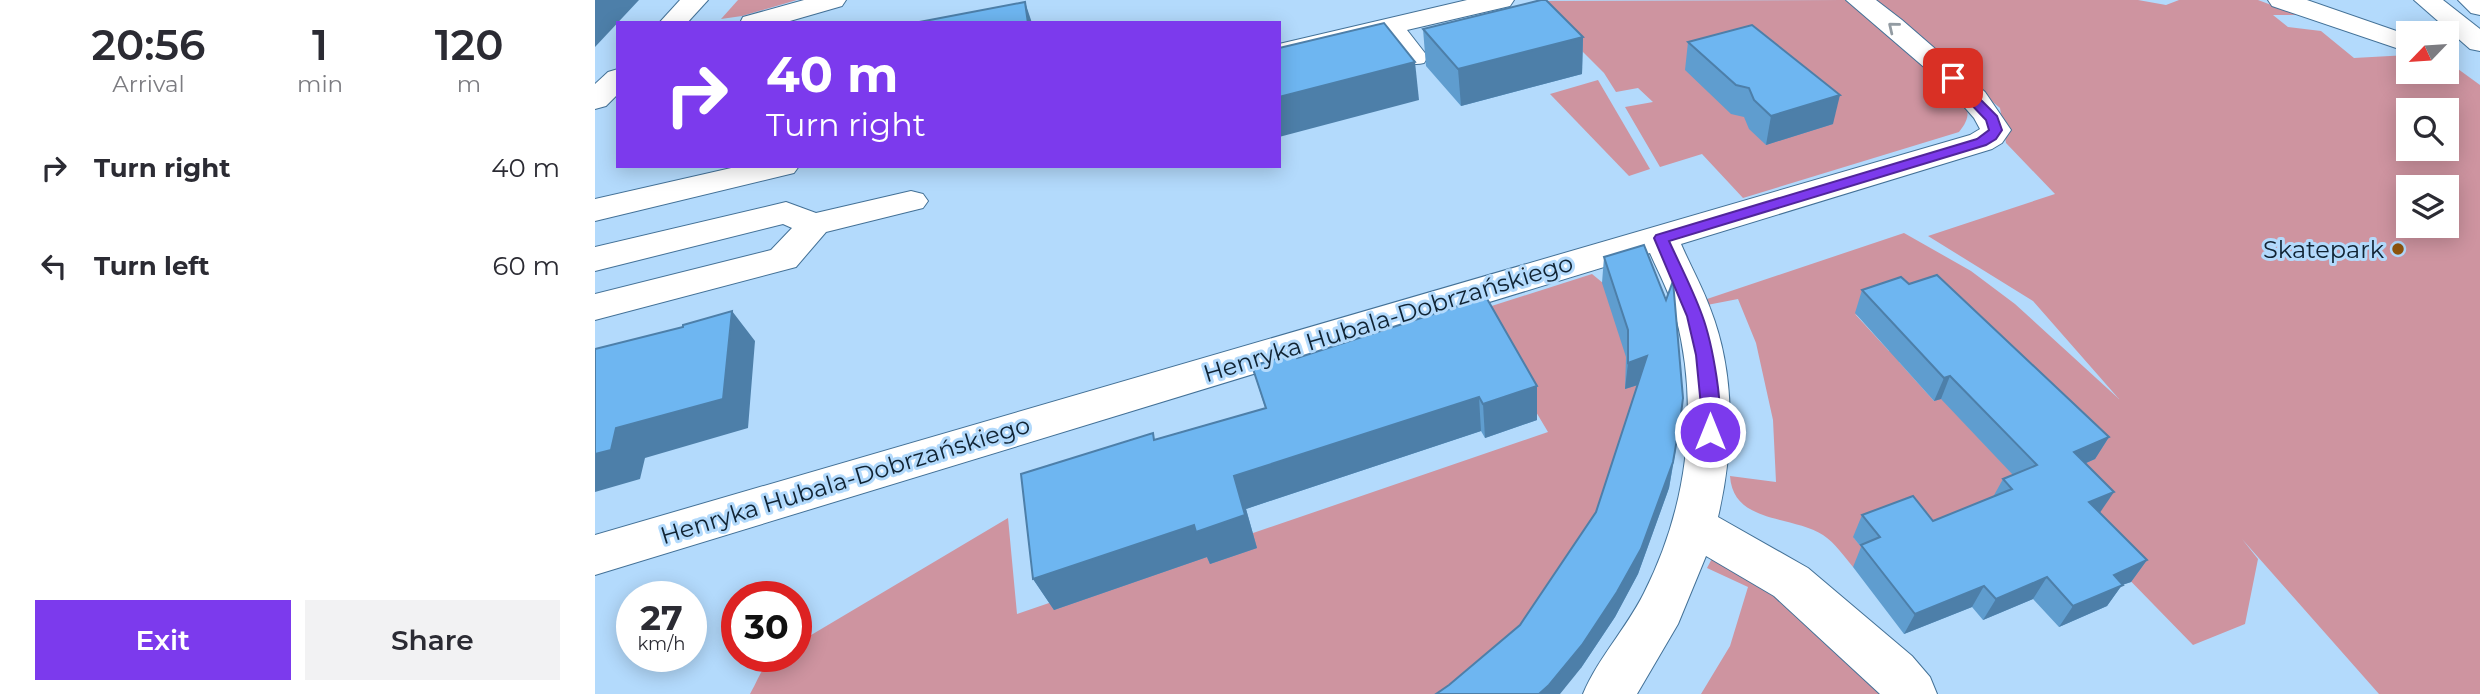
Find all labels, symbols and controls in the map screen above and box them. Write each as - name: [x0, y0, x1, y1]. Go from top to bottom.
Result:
- text: 20:56: [92, 19, 205, 71]
- text: 1: [312, 19, 328, 71]
- text: 120: [435, 19, 503, 71]
- north arrow: [2396, 21, 2459, 84]
- map controls: [2396, 21, 2459, 238]
- one-way arrow: [1888, 23, 1900, 36]
- text: 40 m: [766, 45, 898, 104]
- pin: [1923, 48, 1983, 108]
- icon: right: [651, 49, 742, 140]
- icon: arrive: [1934, 59, 1972, 97]
- text: Arrival: [112, 70, 185, 98]
- text: min: [297, 70, 343, 98]
- text: m: [457, 70, 481, 98]
- button: search: [2396, 98, 2459, 161]
- text: Turn right: [766, 105, 926, 144]
- icon: right: [35, 149, 73, 187]
- text: Turn right: [94, 152, 230, 184]
- text: 40 m: [491, 152, 560, 184]
- button: layers: [2396, 175, 2459, 238]
- place label: Skatepark: [2263, 235, 2385, 264]
- marker: Skatepark: [2390, 241, 2406, 257]
- icon: left: [35, 247, 73, 285]
- street label: Henryka Hubala-Dobrzańskiego: [1200, 248, 1576, 388]
- text: Turn left: [94, 250, 210, 282]
- text: 60 m: [493, 250, 560, 282]
- position arrow: [1673, 395, 1747, 469]
- street label: Henryka Hubala-Dobrzańskiego: [657, 410, 1033, 550]
- speed limit sign: 30: [721, 581, 812, 672]
- text: 27: [640, 596, 683, 639]
- button: Exit: [35, 600, 291, 680]
- button: Share: [305, 600, 560, 680]
- text: km/h: [637, 633, 686, 655]

